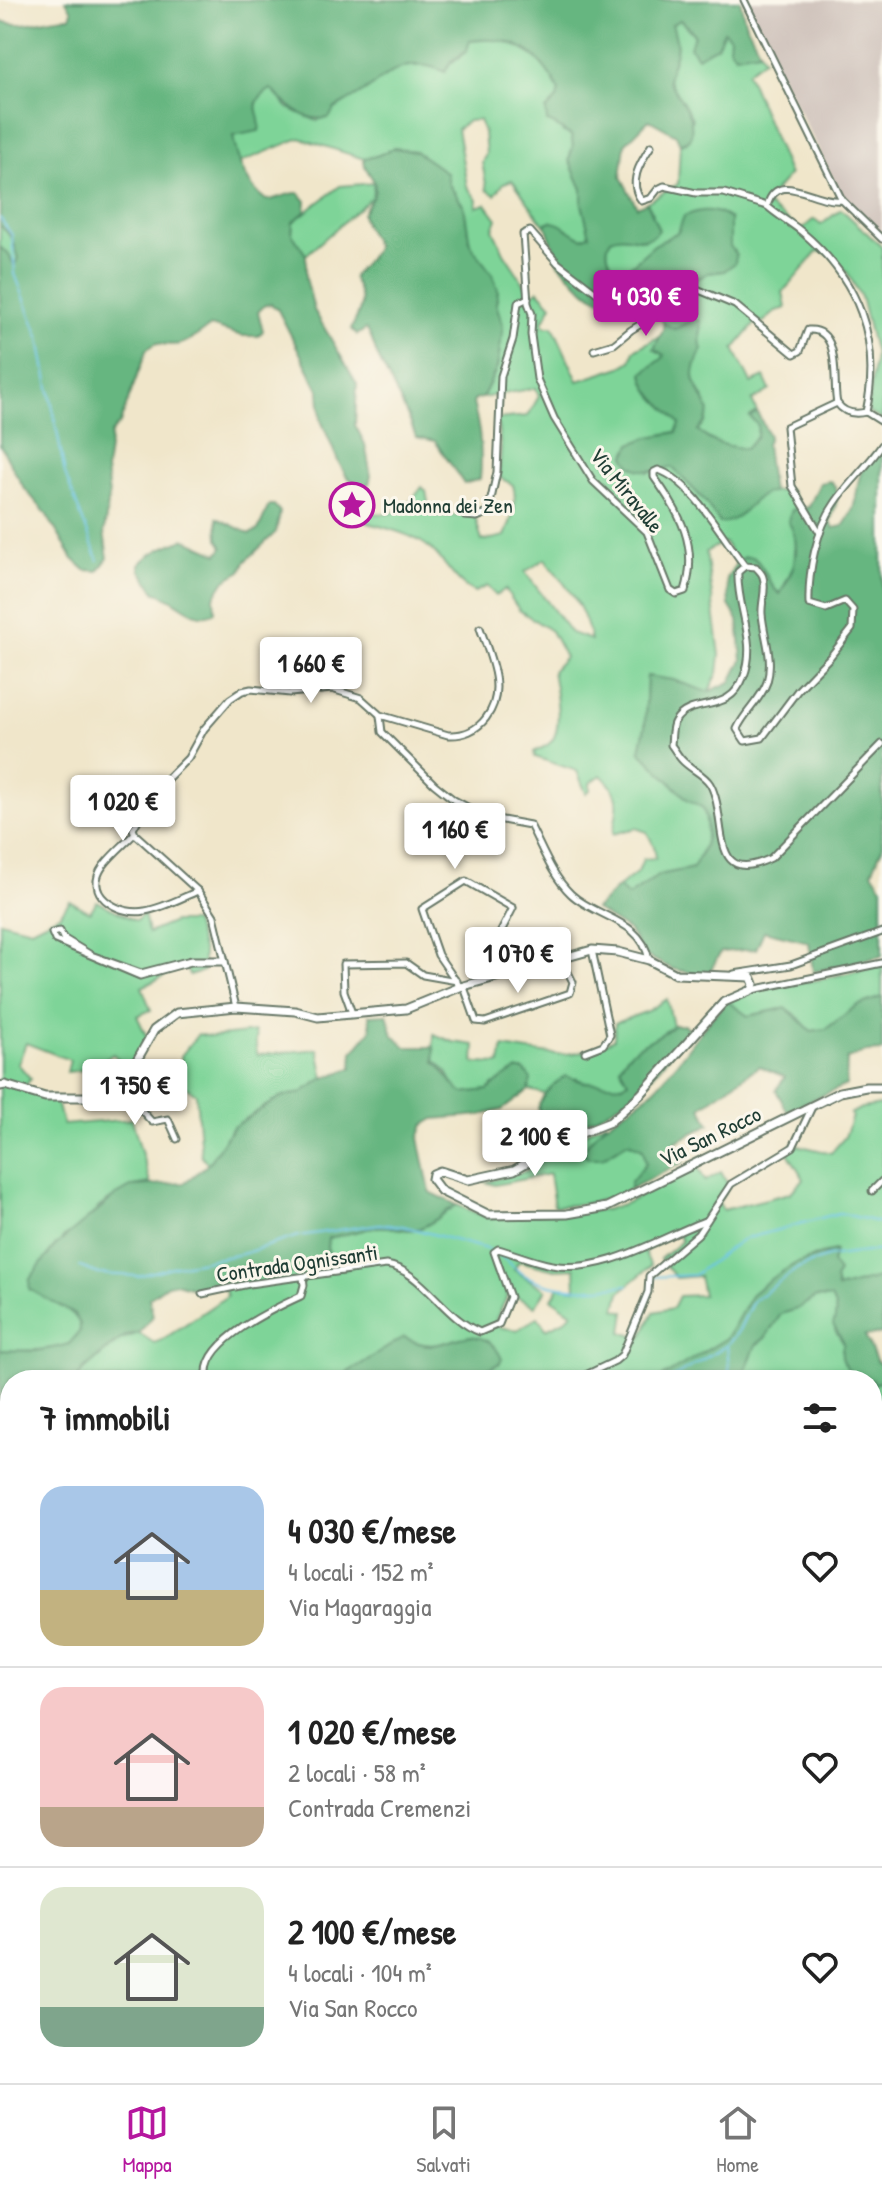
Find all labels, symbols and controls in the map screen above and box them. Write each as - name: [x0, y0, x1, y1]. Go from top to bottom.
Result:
- pin: 4 030 €: [572, 270, 720, 338]
- text: 4 030 €: [611, 278, 681, 313]
- street label: Via Miravalle: [583, 441, 671, 539]
- place icon: Madonna dei Zen: [328, 481, 376, 529]
- place label: Madonna dei Zen: [383, 490, 513, 520]
- pin: 1 660 €: [237, 637, 385, 705]
- text: 1 660 €: [278, 645, 344, 680]
- pin: 1 020 €: [49, 775, 197, 843]
- text: 1 020 €: [88, 783, 158, 818]
- pin: 1 160 €: [381, 803, 529, 871]
- text: 1 160 €: [422, 811, 488, 846]
- pin: 1 070 €: [444, 927, 592, 995]
- text: 1 070 €: [483, 935, 553, 970]
- pin: 1 750 €: [61, 1059, 209, 1127]
- text: 1 750 €: [100, 1067, 170, 1102]
- street label: Via San Rocco: [654, 1098, 766, 1173]
- pin: 2 100 €: [461, 1110, 609, 1178]
- text: 2 100 €: [500, 1118, 570, 1153]
- street label: Contrada Ognissanti: [214, 1237, 380, 1289]
- text: 7 immobili: [40, 1395, 171, 1441]
- icon: filters: [798, 1396, 842, 1440]
- text: 4 030 €/mese: [288, 1508, 456, 1554]
- icon: home: [104, 1518, 200, 1614]
- icon: heart: [798, 1544, 842, 1588]
- text: 4 locali · 152 m²: [288, 1554, 434, 1589]
- text: Via Magaraggia: [288, 1589, 431, 1624]
- text: 1 020 €/mese: [288, 1709, 456, 1755]
- icon: home: [104, 1719, 200, 1815]
- icon: heart: [798, 1745, 842, 1789]
- text: 2 locali · 58 m²: [288, 1755, 426, 1790]
- text: Contrada Cremenzi: [288, 1790, 471, 1825]
- text: 2 100 €/mese: [288, 1909, 456, 1955]
- icon: home: [104, 1919, 200, 2015]
- icon: heart: [798, 1945, 842, 1989]
- text: 4 locali · 104 m²: [288, 1955, 432, 1990]
- text: Via San Rocco: [288, 1990, 417, 2025]
- tab: Mappa: [122, 2101, 172, 2179]
- tab: Salvati: [416, 2101, 471, 2179]
- tab: Home: [716, 2101, 760, 2179]

